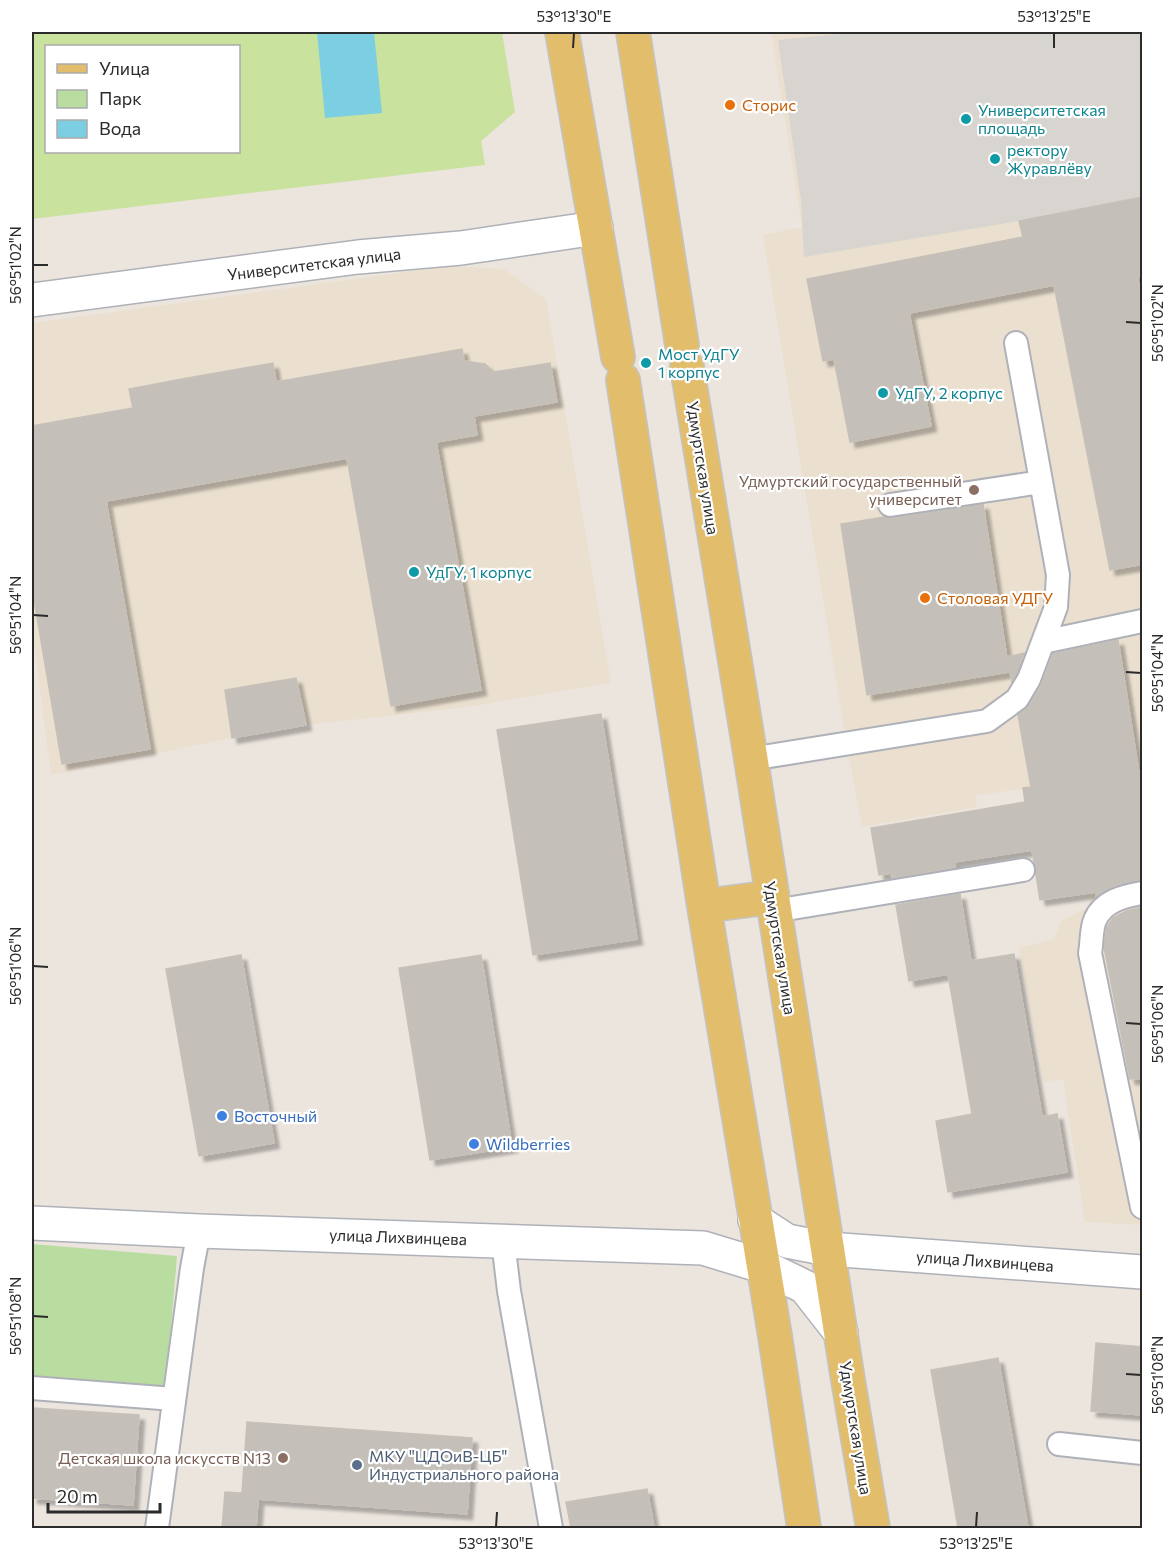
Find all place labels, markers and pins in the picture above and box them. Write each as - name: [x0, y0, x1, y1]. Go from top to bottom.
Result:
- place label: Сторис: [742, 95, 796, 114]
- marker: Сторис: [723, 98, 737, 112]
- place label: Университетская площадь: [978, 100, 1106, 137]
- marker: Университетская площадь: [959, 112, 973, 126]
- place label: ректору Журавлёву: [1007, 140, 1092, 177]
- marker: ректору Журавлёву: [988, 152, 1002, 166]
- place label: Мост УдГУ 1 корпус: [658, 344, 740, 381]
- marker: Мост УдГУ 1 корпус: [639, 356, 653, 370]
- place label: УдГУ, 2 корпус: [895, 383, 1003, 402]
- marker: УдГУ, 2 корпус: [876, 386, 890, 400]
- place label: Удмуртский государственный университет: [739, 471, 962, 508]
- marker: Удмуртский государственный университет: [967, 483, 981, 497]
- place label: УдГУ, 1 корпус: [426, 562, 532, 581]
- marker: УдГУ, 1 корпус: [407, 565, 421, 579]
- place label: Столовая УДГУ: [937, 588, 1054, 607]
- marker: Столовая УДГУ: [918, 591, 932, 605]
- place label: Восточный: [234, 1106, 317, 1125]
- marker: Восточный: [215, 1109, 229, 1123]
- place label: Wildberries: [486, 1134, 570, 1153]
- marker: Wildberries: [467, 1137, 481, 1151]
- place label: МКУ "ЦДОиВ-ЦБ" Индустриального района: [369, 1446, 559, 1483]
- place label: Детская школа искусств N13: [58, 1448, 271, 1467]
- marker: Детская школа искусств N13: [276, 1451, 290, 1465]
- marker: МКУ "ЦДОиВ-ЦБ" Индустриального района: [350, 1458, 364, 1472]

